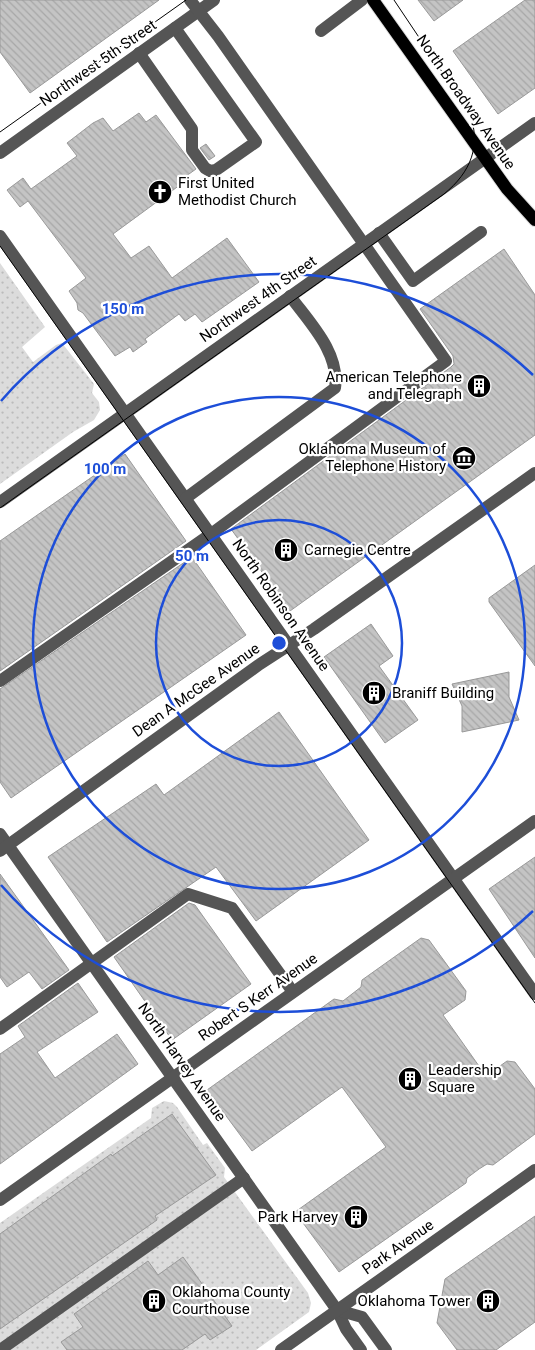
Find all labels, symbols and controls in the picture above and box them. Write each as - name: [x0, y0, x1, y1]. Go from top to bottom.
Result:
- street label: Northwest 5th Street: [36, 16, 160, 110]
- street label: North Broadway Avenue: [413, 31, 519, 173]
- place label: First United Methodist Church: [178, 174, 297, 209]
- church icon: First United Methodist Church: [147, 179, 173, 205]
- street label: Northwest 4th Street: [196, 252, 320, 346]
- text: 150 m: [102, 300, 144, 318]
- place label: American Telephone and Telegraph: [325, 368, 462, 403]
- building icon: American Telephone and Telegraph: [466, 373, 492, 399]
- place label: Oklahoma Museum of Telephone History: [298, 440, 447, 475]
- museum icon: Oklahoma Museum of Telephone History: [451, 445, 477, 471]
- text: 100 m: [84, 460, 126, 478]
- street label: North Robinson Avenue: [229, 535, 333, 675]
- building icon: Carnegie Centre: [273, 537, 299, 563]
- place label: Carnegie Centre: [304, 541, 411, 559]
- text: 50 m: [175, 547, 209, 565]
- centre of rings: [270, 634, 288, 652]
- street label: Dean A McGee Avenue: [129, 639, 263, 741]
- building icon: Braniff Building: [361, 680, 387, 706]
- place label: Braniff Building: [392, 684, 494, 702]
- street label: Robert S Kerr Avenue: [195, 949, 321, 1045]
- street label: North Harvey Avenue: [134, 999, 230, 1125]
- place label: Leadership Square: [428, 1061, 502, 1096]
- building icon: Leadership Square: [397, 1066, 423, 1092]
- building icon: Park Harvey: [343, 1204, 369, 1230]
- place label: Park Harvey: [258, 1208, 338, 1226]
- street label: Park Avenue: [359, 1216, 437, 1278]
- place label: Oklahoma County Courthouse: [172, 1283, 290, 1318]
- building icon: Oklahoma County Courthouse: [141, 1288, 167, 1314]
- building icon: Oklahoma Tower: [475, 1288, 501, 1314]
- place label: Oklahoma Tower: [358, 1292, 470, 1310]

